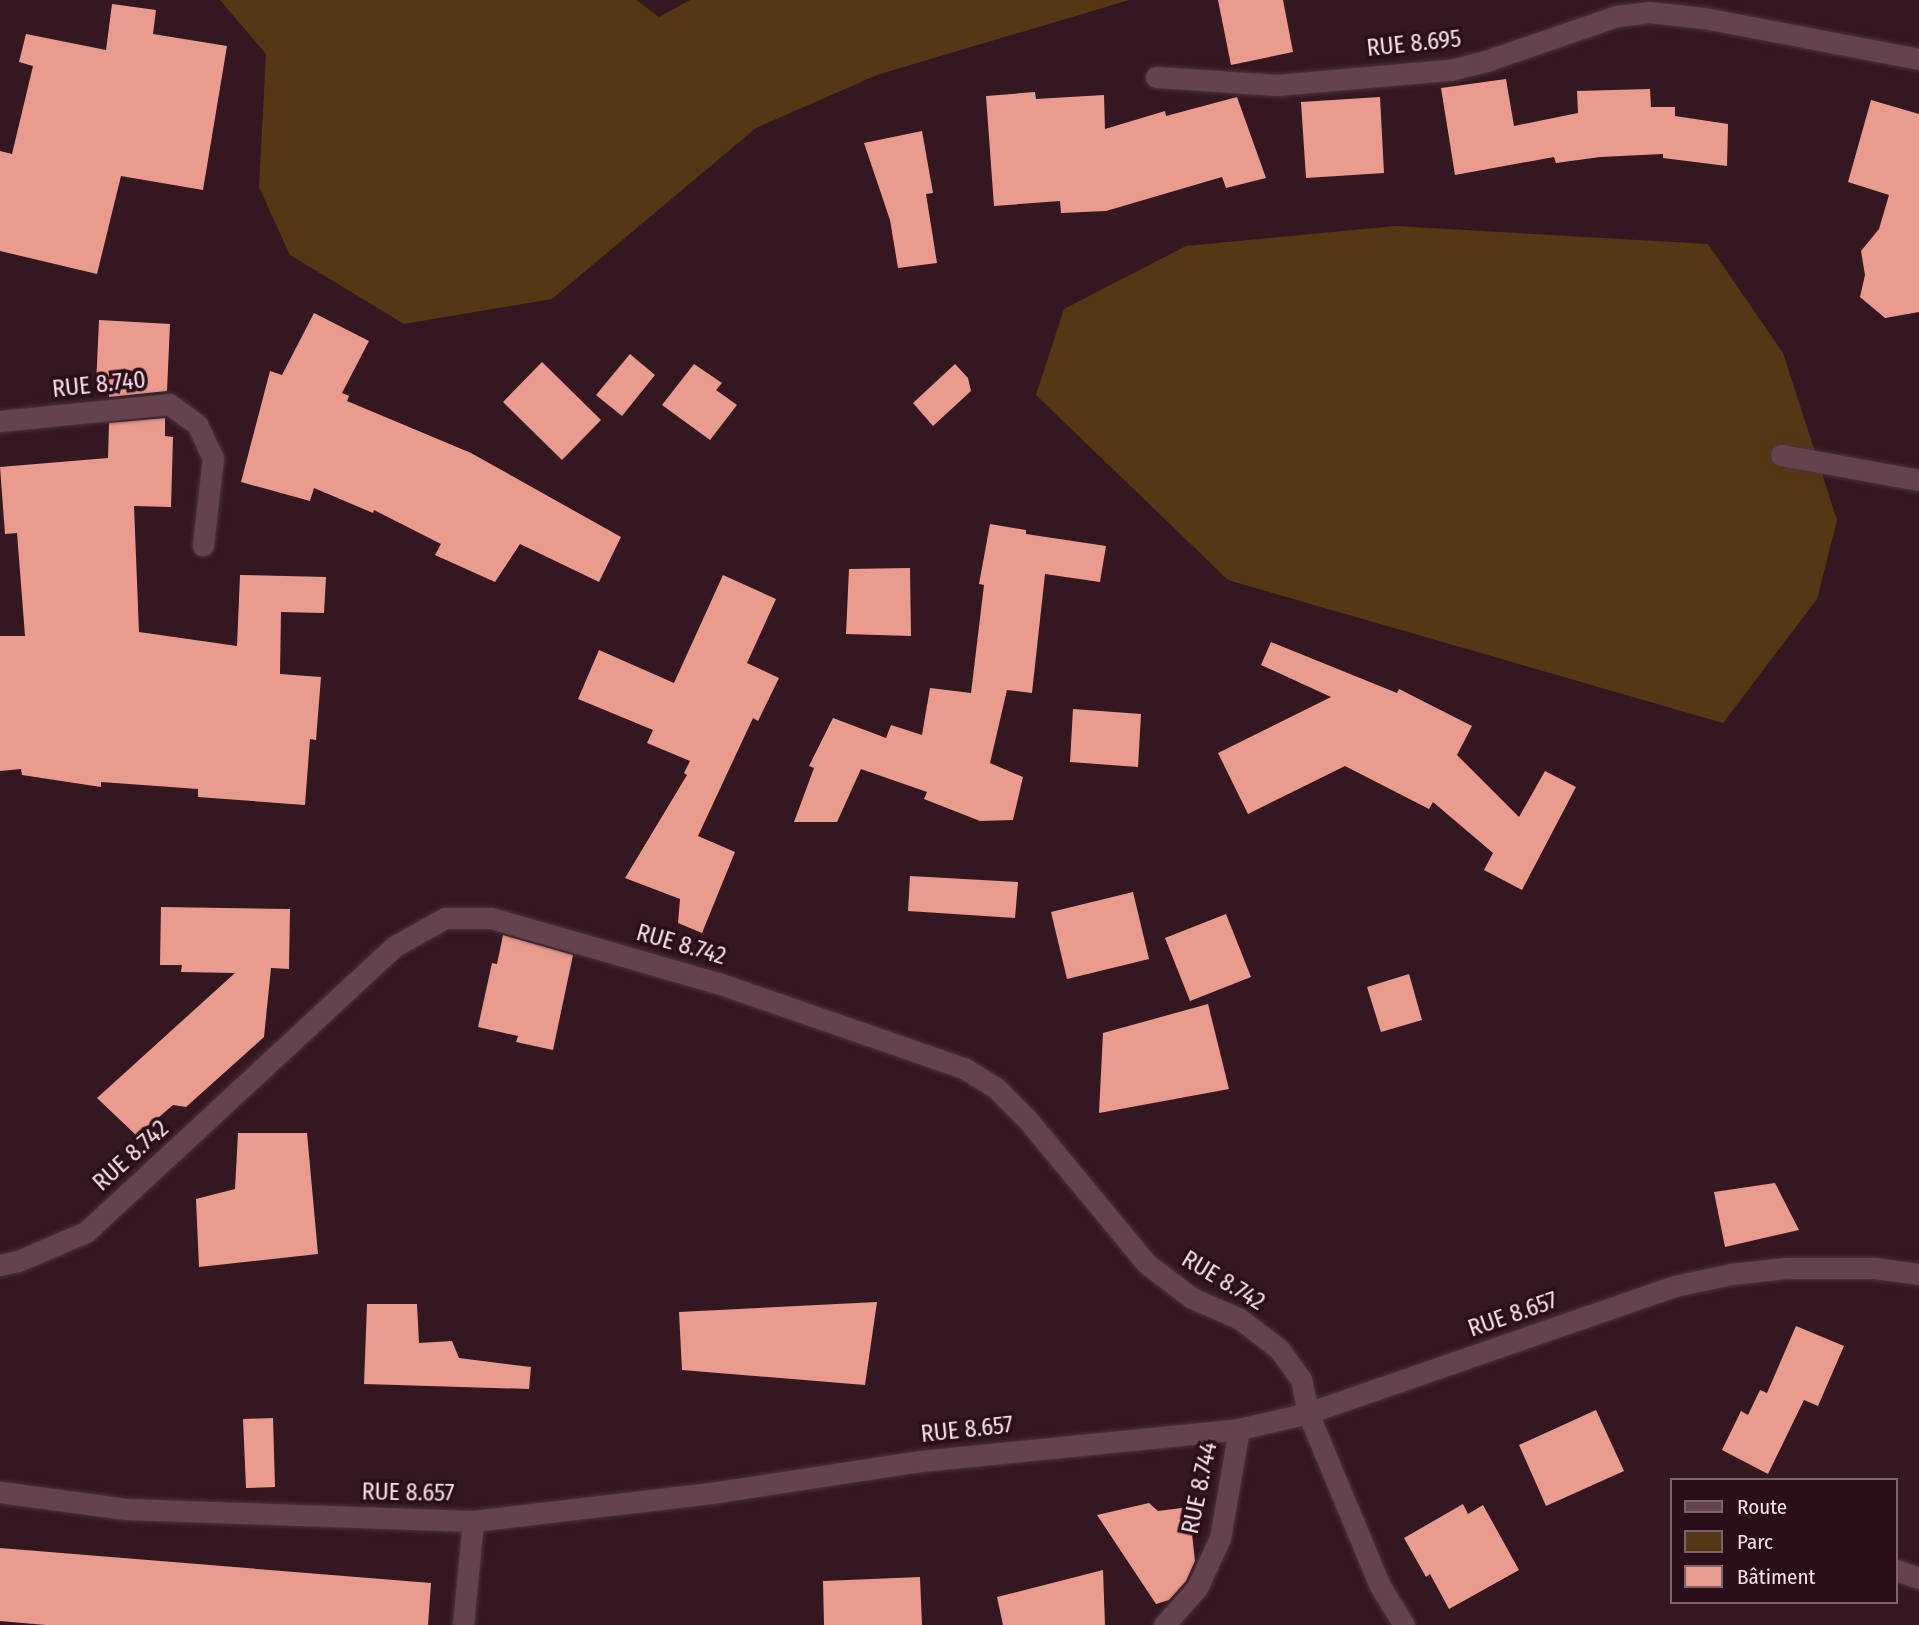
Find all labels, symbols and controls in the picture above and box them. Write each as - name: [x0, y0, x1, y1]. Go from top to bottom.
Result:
- street label: RUE 8.695: [1365, 25, 1463, 63]
- street label: RUE 8.740: [51, 366, 147, 404]
- street label: RUE 8.742: [633, 919, 729, 971]
- street label: RUE 8.742: [87, 1115, 175, 1197]
- street label: RUE 8.742: [1176, 1245, 1270, 1317]
- street label: RUE 8.657: [1464, 1286, 1562, 1344]
- street label: RUE 8.657: [919, 1411, 1015, 1449]
- street label: RUE 8.744: [1176, 1439, 1224, 1537]
- street label: RUE 8.657: [361, 1478, 455, 1508]
- legend: [1671, 1478, 1898, 1604]
- text: Route: [1737, 1494, 1787, 1520]
- text: Parc: [1737, 1529, 1773, 1555]
- text: Bâtiment: [1737, 1564, 1815, 1590]

